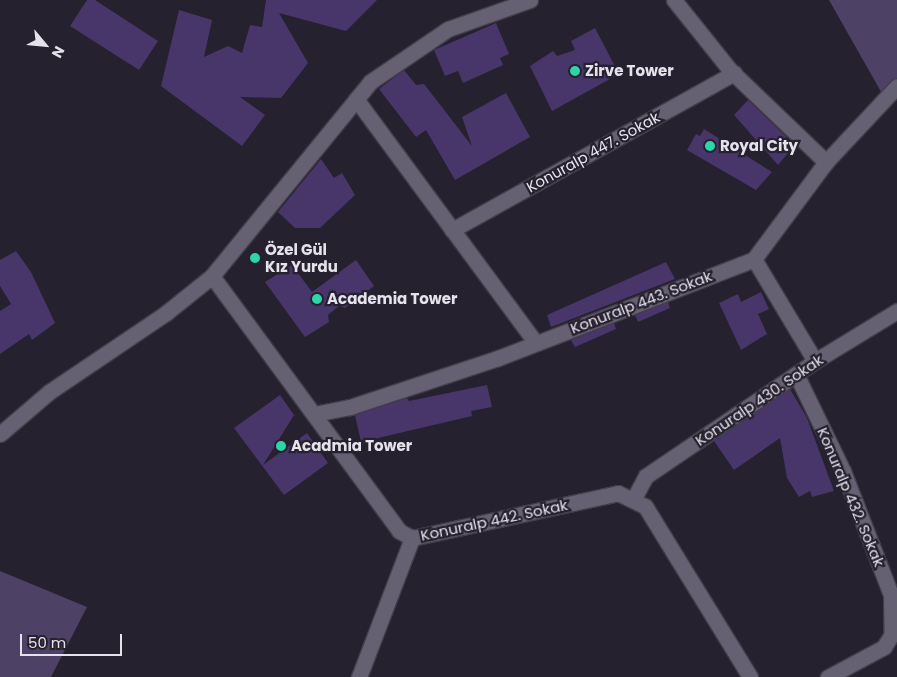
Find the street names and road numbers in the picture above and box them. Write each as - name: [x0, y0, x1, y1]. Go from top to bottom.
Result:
- street label: Konuralp 447. Sokak: [523, 108, 663, 196]
- street label: Konuralp 443. Sokak: [568, 267, 714, 337]
- street label: Konuralp 430. Sokak: [692, 351, 826, 449]
- street label: Konuralp 432. Sokak: [814, 425, 888, 569]
- street label: Konuralp 442. Sokak: [419, 496, 569, 544]

